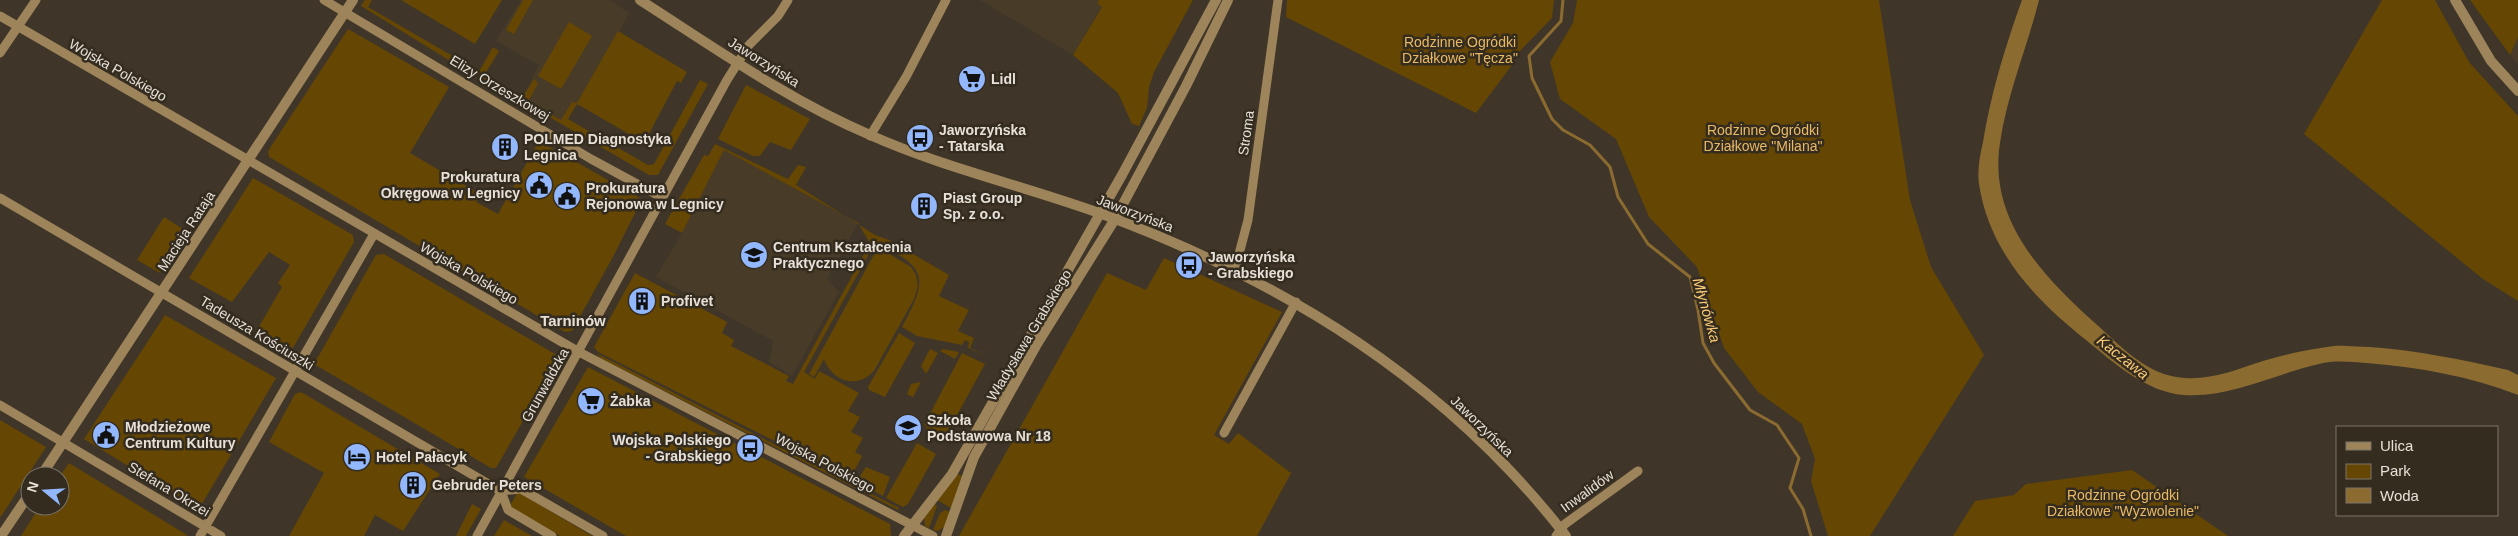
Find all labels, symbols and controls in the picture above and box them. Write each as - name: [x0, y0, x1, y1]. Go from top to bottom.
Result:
- street label: Jaworzyńska: [725, 34, 803, 90]
- park label: Rodzinne Ogródki Działkowe "Tęcza": [1402, 34, 1518, 66]
- street label: Wojska Polskiego: [66, 36, 170, 105]
- street label: Elizy Orzeszkowej: [447, 52, 553, 124]
- supermarket icon: Lidl: [957, 64, 987, 94]
- place label: Lidl: [991, 71, 1016, 87]
- street label: Stroma: [1235, 109, 1257, 156]
- place label: Jaworzyńska - Tatarska: [939, 122, 1026, 154]
- park label: Rodzinne Ogródki Działkowe "Milana": [1704, 122, 1822, 154]
- bus stop icon: Jaworzyńska - Tatarska: [905, 123, 935, 153]
- place label: POLMED Diagnostyka Legnica: [524, 131, 671, 163]
- building icon: POLMED Diagnostyka Legnica: [490, 132, 520, 162]
- place label: Prokuratura Okręgowa w Legnicy: [381, 169, 520, 201]
- public building icon: Prokuratura Okręgowa w Legnicy: [524, 170, 554, 200]
- place label: Prokuratura Rejonowa w Legnicy: [586, 180, 724, 212]
- public building icon: Prokuratura Rejonowa w Legnicy: [552, 181, 582, 211]
- street label: Macieja Rataja: [154, 188, 218, 274]
- place label: Piast Group Sp. z o.o.: [943, 190, 1022, 222]
- building icon: Piast Group Sp. z o.o.: [909, 191, 939, 221]
- street label: Jaworzyńska: [1094, 191, 1176, 235]
- street label: Wojska Polskiego: [417, 239, 521, 308]
- place label: Centrum Kształcenia Praktycznego: [773, 239, 912, 271]
- school or university icon: Centrum Kształcenia Praktycznego: [739, 240, 769, 270]
- place label: Jaworzyńska - Grabskiego: [1208, 249, 1295, 281]
- bus stop icon: Jaworzyńska - Grabskiego: [1174, 250, 1204, 280]
- street label: Władysława Grabskiego: [983, 266, 1075, 403]
- water label: Młynówka: [1690, 276, 1724, 344]
- building icon: Profivet: [627, 286, 657, 316]
- street label: Tadeusza Kościuszki: [197, 293, 317, 373]
- place label: Profivet: [661, 293, 713, 309]
- district label: Tarninów: [540, 312, 606, 329]
- water label: Kaczawa: [2094, 332, 2152, 382]
- street label: Grunwaldzka: [518, 345, 572, 425]
- supermarket icon: Żabka: [576, 386, 606, 416]
- street label: Jaworzyńska: [1447, 392, 1517, 460]
- place label: Żabka: [610, 393, 651, 409]
- place label: Szkoła Podstawowa Nr 18: [927, 412, 1051, 444]
- school or university icon: Szkoła Podstawowa Nr 18: [893, 413, 923, 443]
- place label: Młodzieżowe Centrum Kultury: [125, 419, 236, 451]
- public building icon: Młodzieżowe Centrum Kultury: [91, 420, 121, 450]
- legend: [2336, 426, 2498, 516]
- street label: Wojska Polskiego: [773, 430, 878, 496]
- place label: Wojska Polskiego - Grabskiego: [612, 432, 731, 464]
- bus stop icon: Wojska Polskiego - Grabskiego: [735, 433, 765, 463]
- text: Ulica: [2380, 437, 2414, 454]
- hotel icon: Hotel Pałacyk: [342, 442, 372, 472]
- place label: Hotel Pałacyk: [376, 449, 467, 465]
- street label: Stefana Okrzei: [125, 458, 213, 520]
- text: Park: [2380, 462, 2411, 479]
- north arrow: [20, 466, 70, 516]
- street label: Inwalidów: [1557, 466, 1617, 516]
- building icon: Gebruder Peters: [398, 470, 428, 500]
- place label: Gebruder Peters: [432, 477, 542, 493]
- text: N: [23, 480, 42, 494]
- park label: Rodzinne Ogródki Działkowe "Wyzwolenie": [2047, 487, 2199, 519]
- text: Woda: [2380, 487, 2420, 504]

